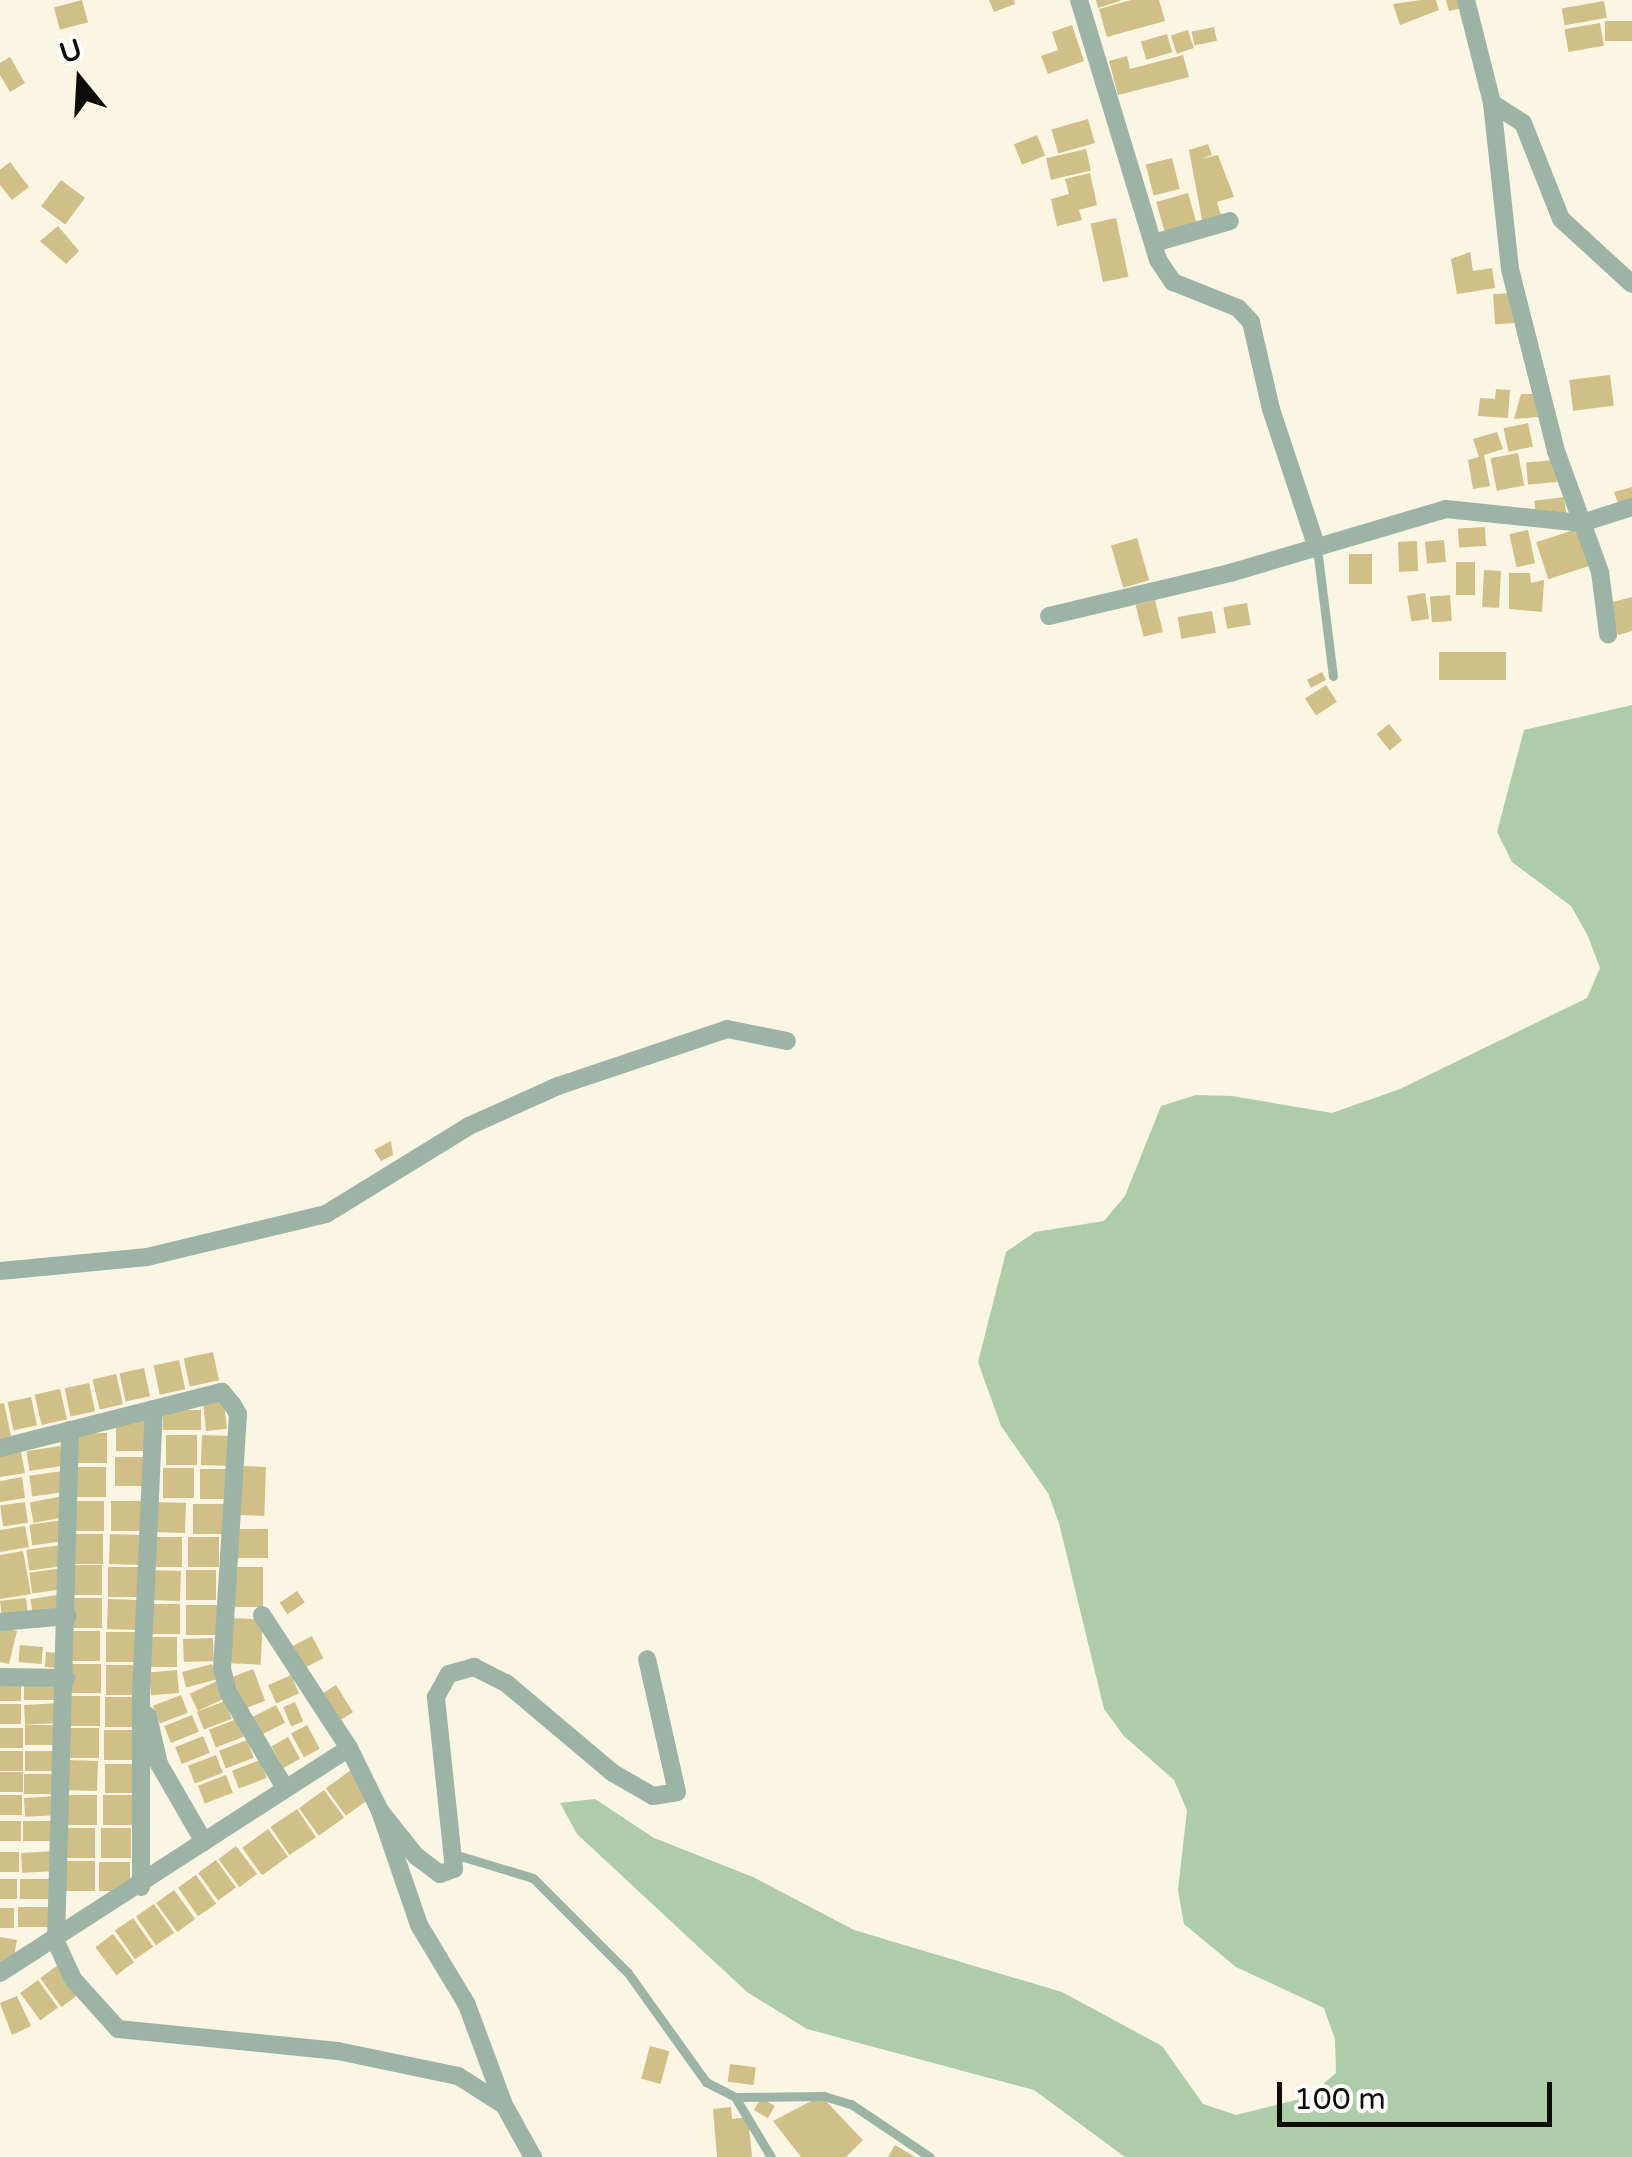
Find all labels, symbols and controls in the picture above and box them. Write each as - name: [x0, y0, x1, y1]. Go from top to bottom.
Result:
- north arrow: [30, 30, 130, 130]
- text: U: [55, 32, 86, 71]
- scale bar: [1282, 2062, 1557, 2124]
- text: 100 m: [1294, 2081, 1386, 2118]

